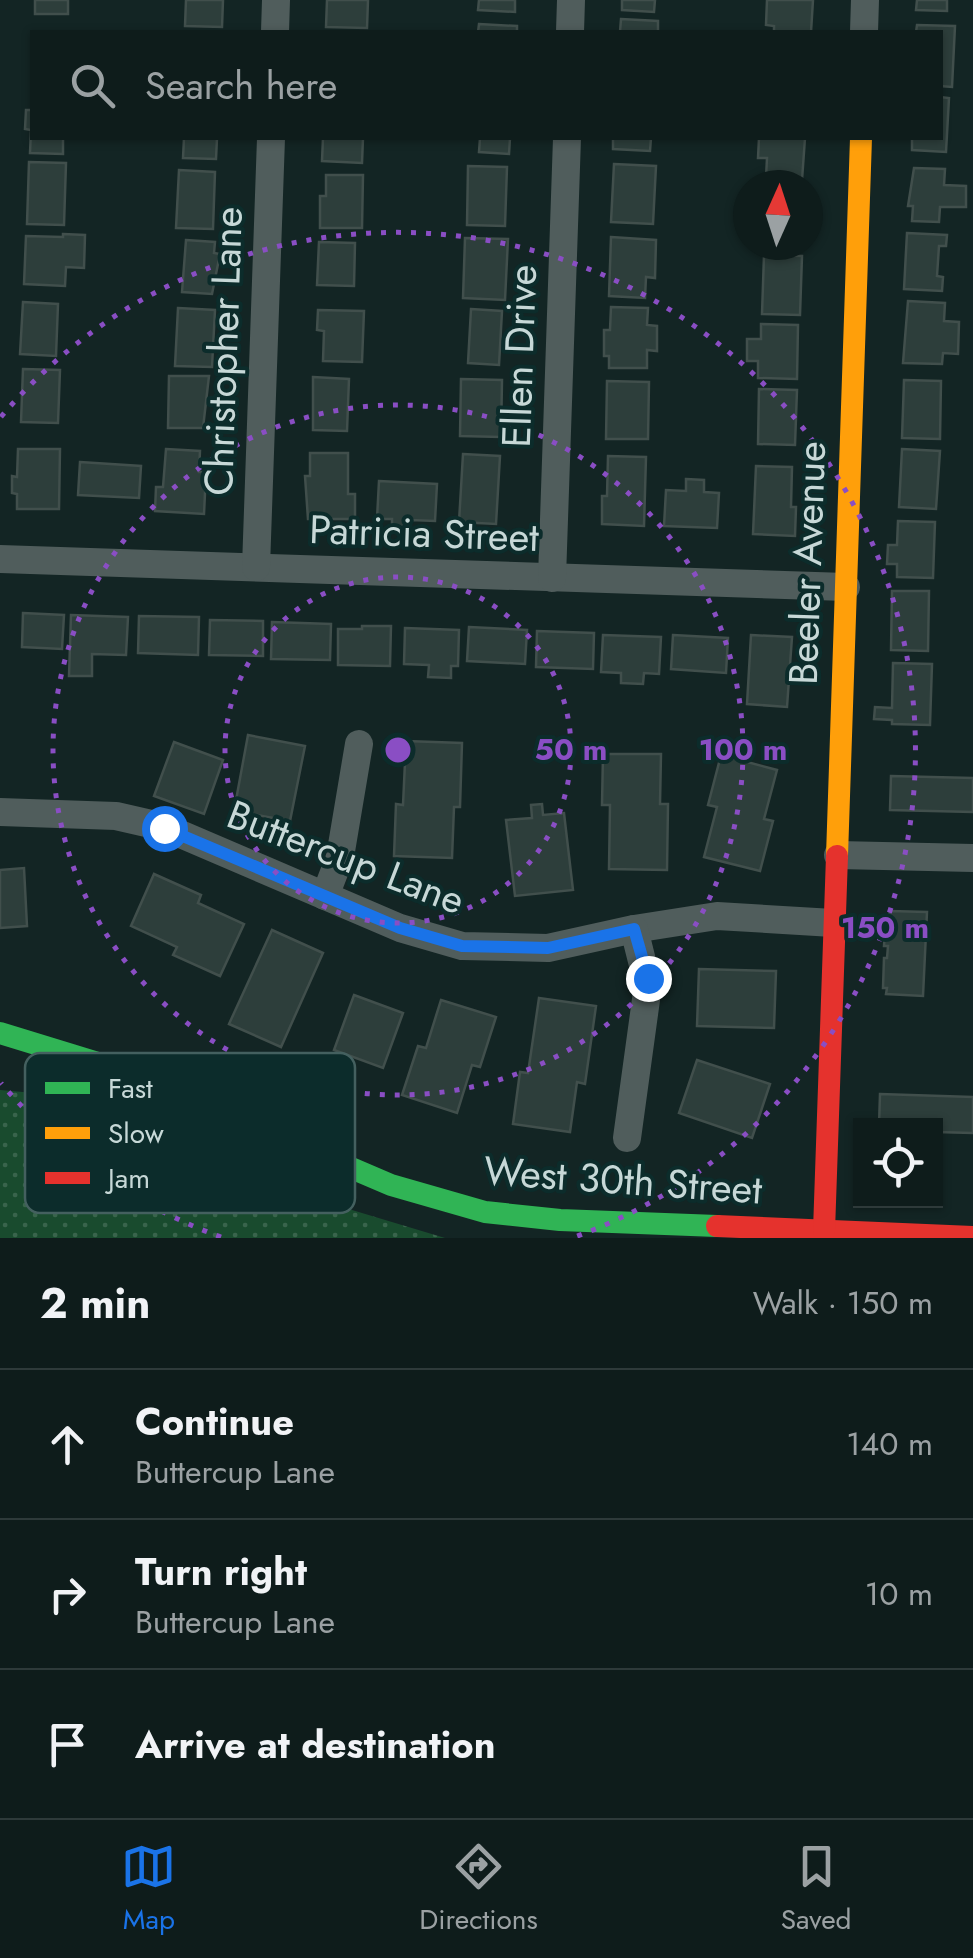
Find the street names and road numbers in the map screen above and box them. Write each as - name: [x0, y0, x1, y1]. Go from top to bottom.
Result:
- street label: Christopher Lane: [189, 206, 257, 496]
- street label: Ellen Drive: [487, 264, 551, 448]
- street label: Beeler Avenue: [774, 440, 840, 686]
- street label: Patricia Street: [308, 500, 540, 566]
- street label: Buttercup Lane: [219, 785, 473, 929]
- street label: West 30th Street: [482, 1141, 764, 1219]

